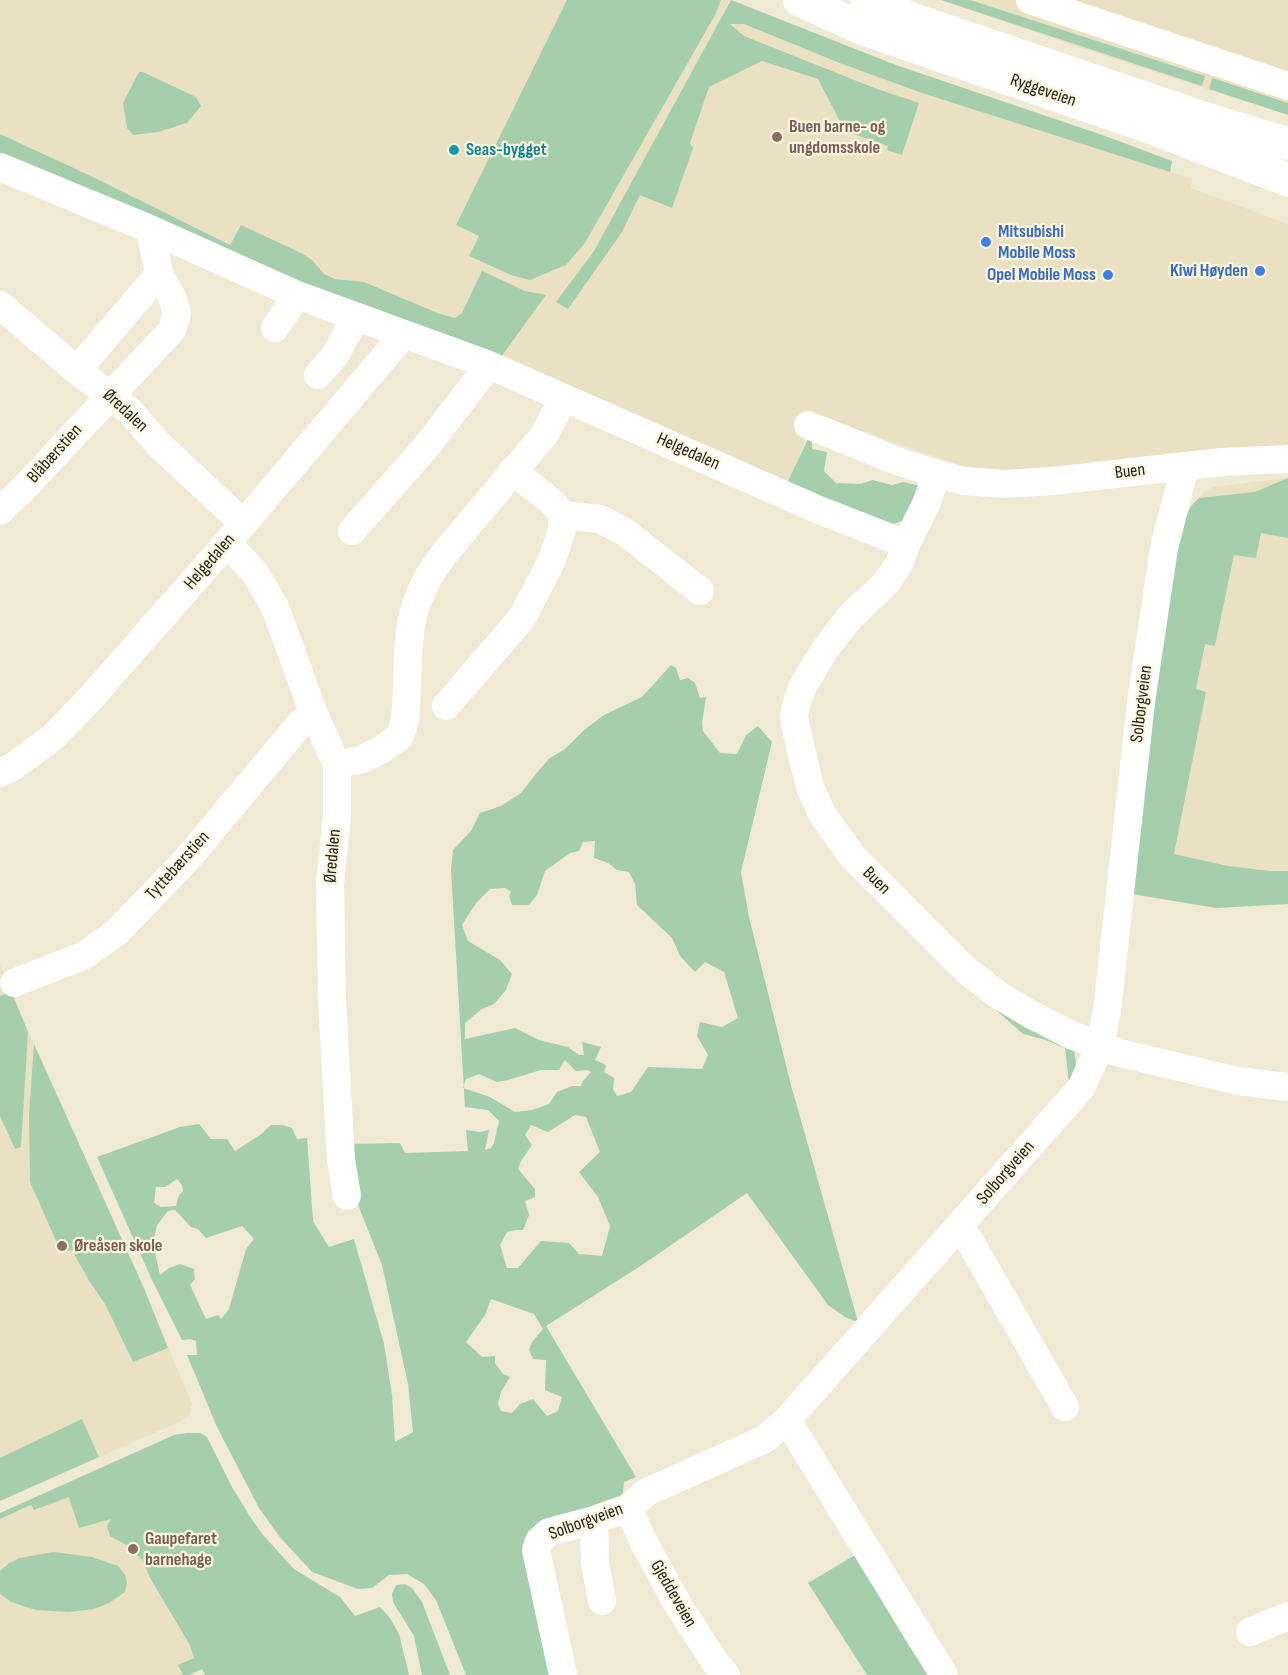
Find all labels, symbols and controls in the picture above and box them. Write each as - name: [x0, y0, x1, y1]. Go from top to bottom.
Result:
- street label: Ryggeveien: [1007, 70, 1079, 112]
- place label: Buen barne- og ungdomsskole: [789, 116, 885, 158]
- marker: Buen barne- og ungdomsskole: [770, 130, 784, 144]
- place label: Seas-bygget: [466, 139, 547, 161]
- marker: Seas-bygget: [447, 143, 461, 157]
- place label: Mitsubishi Mobile Moss: [998, 221, 1076, 264]
- marker: Mitsubishi Mobile Moss: [979, 235, 993, 249]
- place label: Kiwi Høyden: [1170, 260, 1248, 282]
- place label: Opel Mobile Moss: [987, 264, 1096, 286]
- marker: Kiwi Høyden: [1253, 264, 1267, 278]
- marker: Opel Mobile Moss: [1101, 268, 1115, 282]
- street label: Øredalen: [98, 385, 152, 437]
- street label: Blåbærstien: [23, 420, 87, 488]
- street label: Helgedalen: [653, 429, 723, 475]
- street label: Buen: [1114, 459, 1146, 485]
- street label: Helgedalen: [180, 530, 240, 594]
- street label: Solborgveien: [1127, 664, 1157, 744]
- street label: Tyttebærstien: [142, 827, 214, 905]
- street label: Øredalen: [320, 828, 346, 884]
- street label: Buen: [858, 863, 894, 899]
- street label: Solborgveien: [972, 1137, 1040, 1209]
- place label: Øreåsen skole: [74, 1235, 163, 1257]
- marker: Øreåsen skole: [55, 1239, 69, 1253]
- street label: Solborgveien: [546, 1499, 626, 1545]
- place label: Gaupefaret barnehage: [145, 1528, 217, 1570]
- marker: Gaupefaret barnehage: [126, 1542, 140, 1556]
- street label: Gjeddeveien: [645, 1557, 701, 1631]

